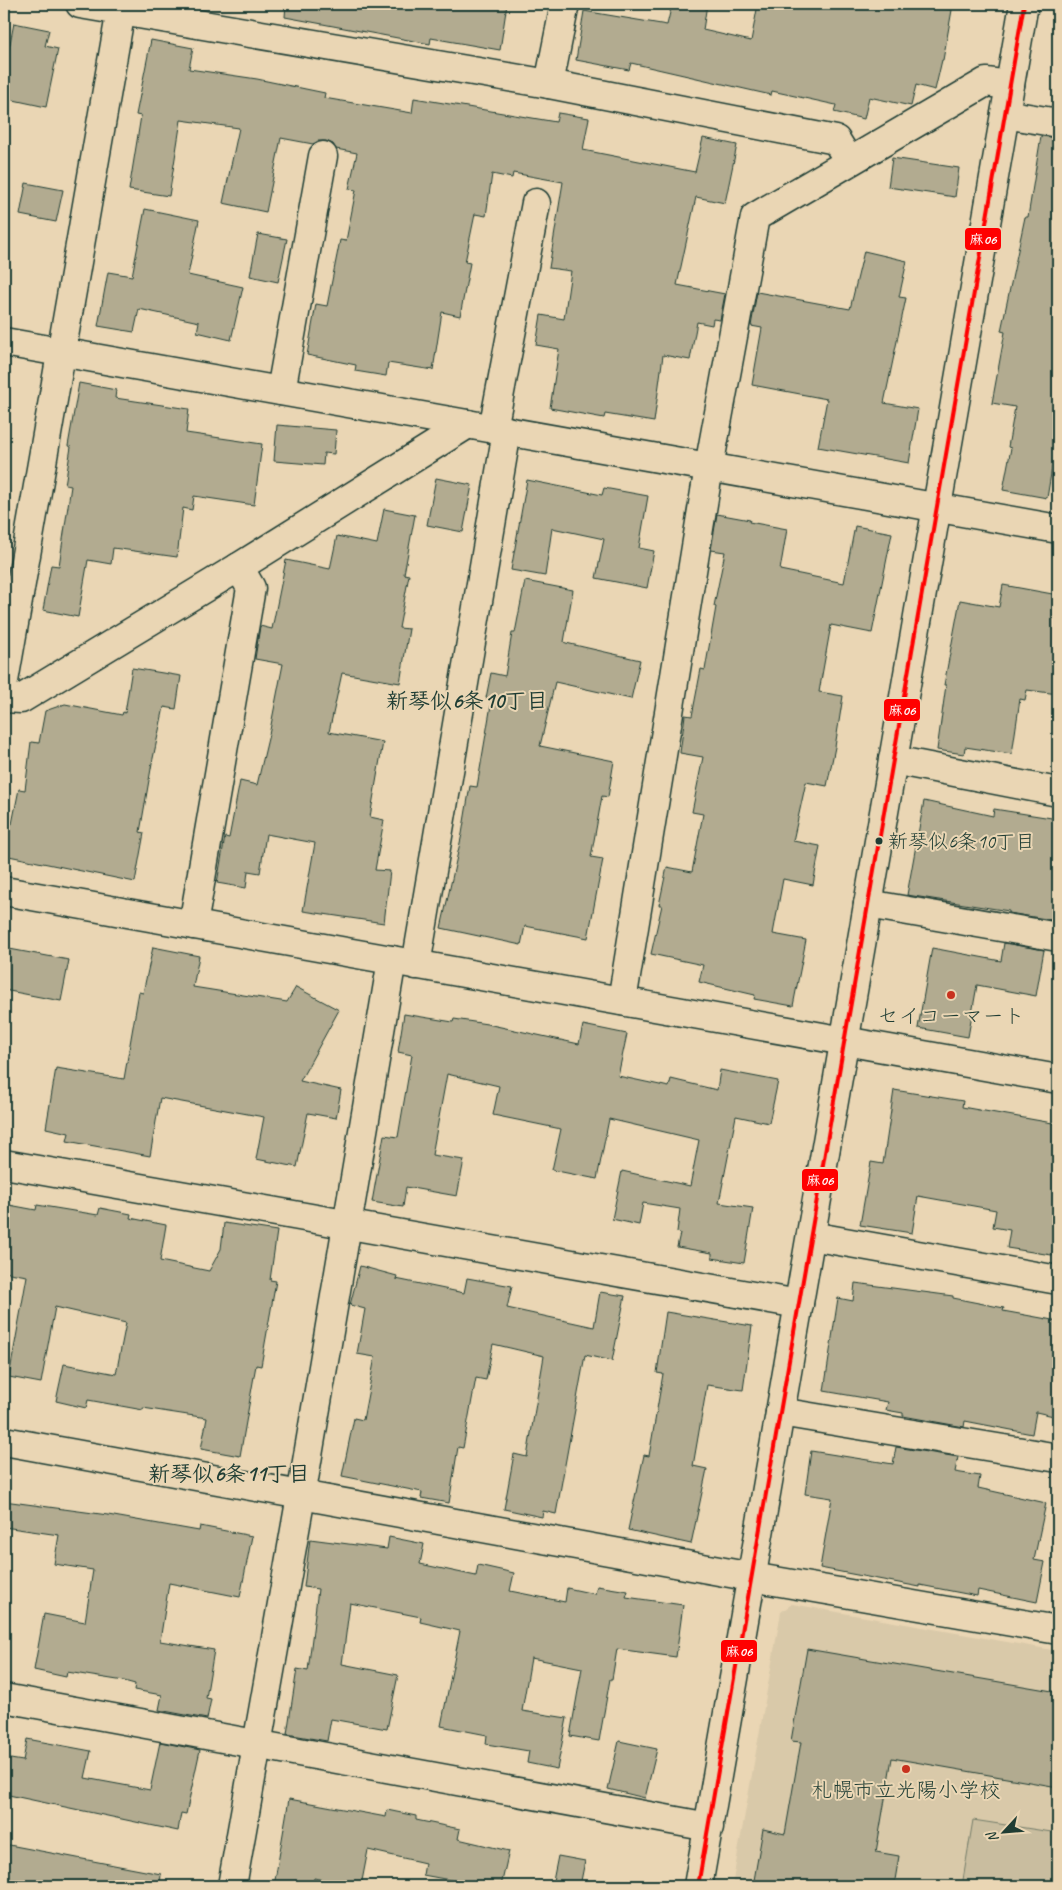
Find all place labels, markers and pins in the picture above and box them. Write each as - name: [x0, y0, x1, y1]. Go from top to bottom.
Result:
- place label: 新琴似6条10丁目: [888, 829, 1035, 854]
- marker: 新琴似6条10丁目: [874, 836, 884, 846]
- marker: セイコーマート: [945, 989, 957, 1001]
- place label: セイコーマート: [877, 1003, 1025, 1029]
- marker: 札幌市立光陽小学校: [900, 1763, 912, 1775]
- place label: 札幌市立光陽小学校: [812, 1777, 1001, 1803]

